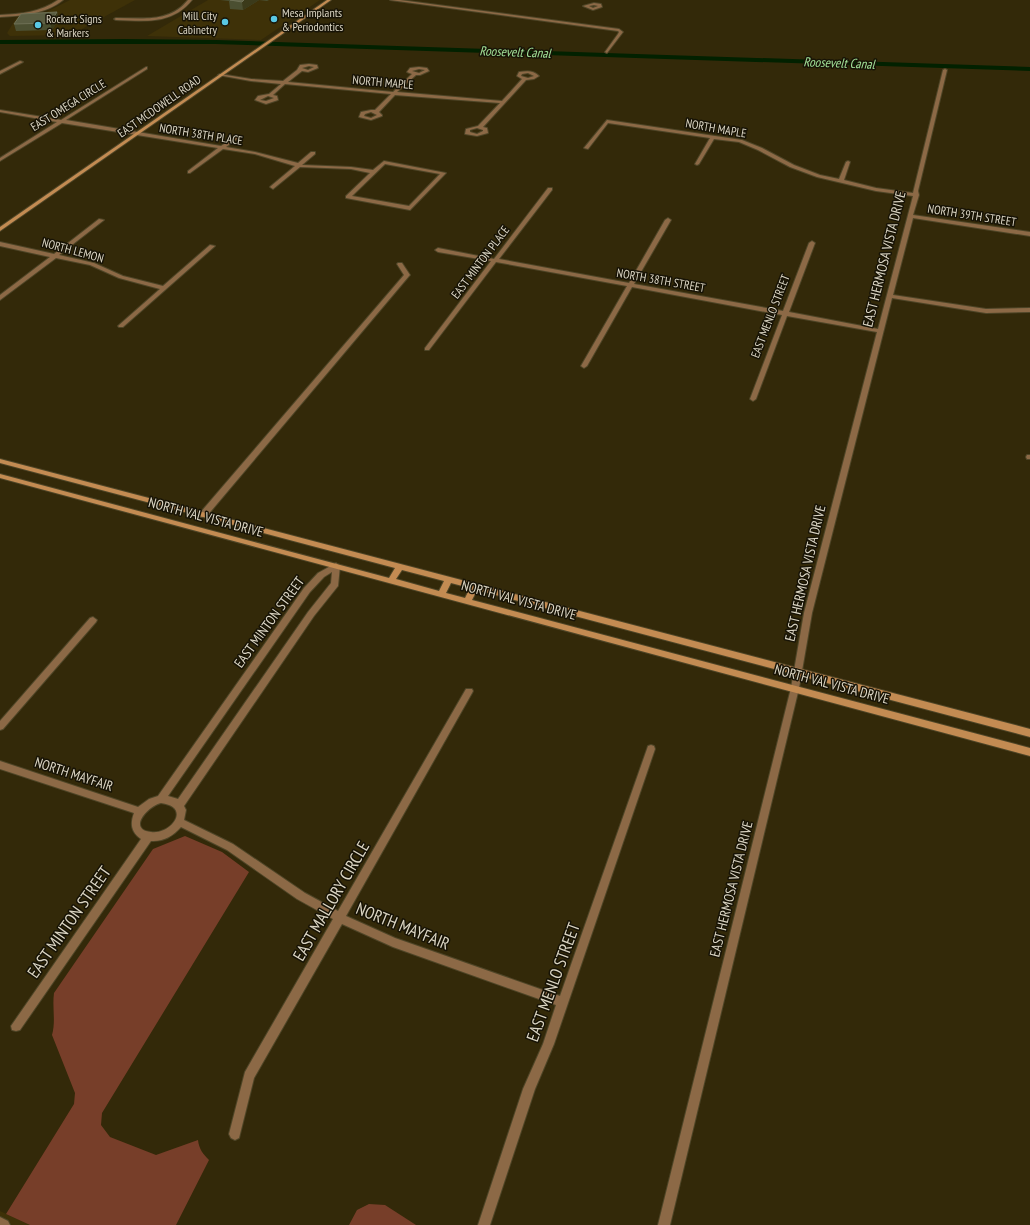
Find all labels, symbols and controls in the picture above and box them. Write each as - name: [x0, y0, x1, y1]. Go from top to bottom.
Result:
- place label: Mesa Implants & Periodontics: [282, 5, 343, 34]
- place label: Mill City Cabinetry: [178, 8, 217, 37]
- place label: Rockart Signs & Markers: [46, 11, 102, 40]
- marker: Mesa Implants & Periodontics: [269, 14, 279, 24]
- marker: Mill City Cabinetry: [220, 17, 230, 27]
- marker: Rockart Signs & Markers: [33, 20, 43, 30]
- water label: Roosevelt Canal: [479, 42, 553, 62]
- water label: Roosevelt Canal: [803, 53, 877, 73]
- street label: EAST MCDOWELL ROAD: [114, 72, 204, 140]
- street label: NORTH MAPLE: [352, 72, 414, 92]
- street label: EAST OMEGA CIRCLE: [28, 76, 108, 134]
- street label: NORTH MAPLE: [684, 115, 748, 141]
- street label: NORTH 38TH PLACE: [158, 120, 244, 148]
- street label: EAST HERMOSA VISTA DRIVE: [858, 189, 910, 329]
- street label: NORTH 39TH STREET: [927, 201, 1018, 230]
- street label: EAST MINTON PLACE: [448, 223, 512, 301]
- street label: NORTH LEMON: [40, 235, 106, 265]
- street label: NORTH 38TH STREET: [616, 265, 707, 295]
- street label: EAST MENLO STREET: [747, 272, 793, 360]
- street label: NORTH VAL VISTA DRIVE: [147, 493, 265, 541]
- street label: EAST HERMOSA VISTA DRIVE: [781, 503, 829, 643]
- street label: EAST MINTON STREET: [230, 572, 309, 671]
- street label: NORTH VAL VISTA DRIVE: [460, 576, 578, 624]
- street label: NORTH VAL VISTA DRIVE: [773, 660, 891, 708]
- street label: NORTH MAYFAIR: [32, 753, 116, 795]
- street label: EAST HERMOSA VISTA DRIVE: [705, 819, 757, 959]
- street label: EAST MALLORY CIRCLE: [288, 837, 374, 965]
- street label: EAST MINTON STREET: [22, 862, 116, 982]
- street label: NORTH MAYFAIR: [353, 897, 453, 955]
- street label: EAST MENLO STREET: [521, 919, 585, 1044]

